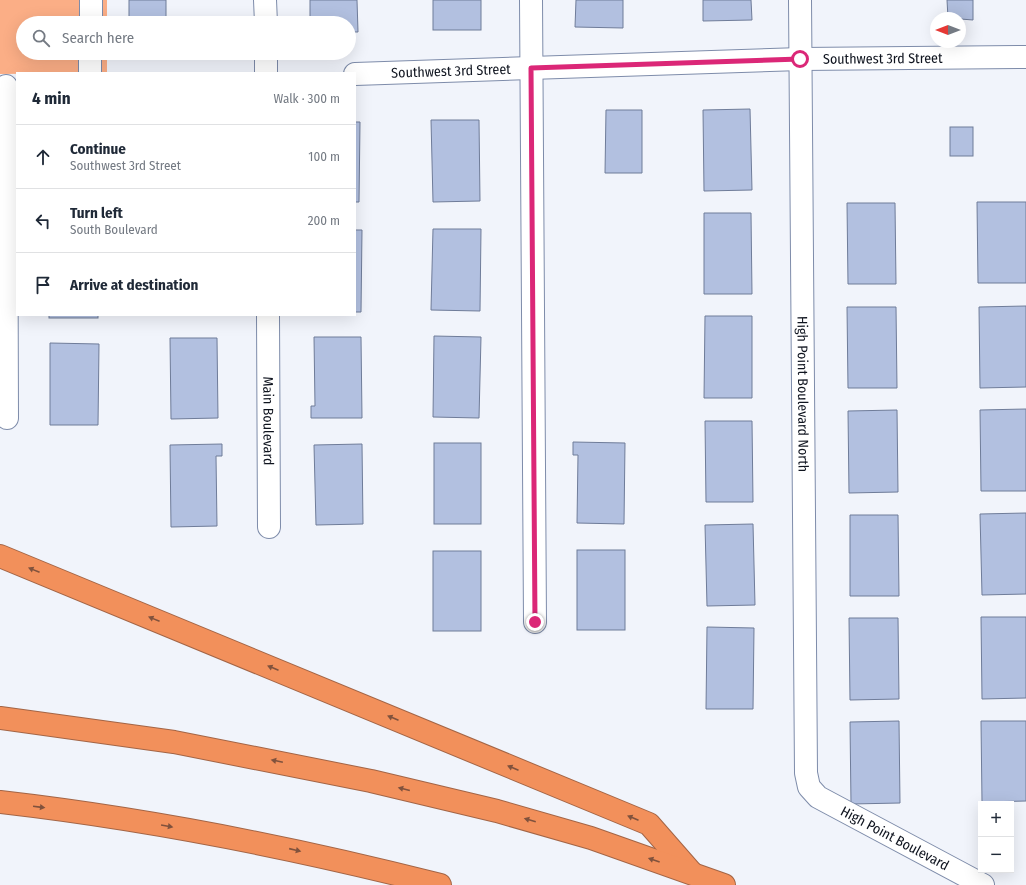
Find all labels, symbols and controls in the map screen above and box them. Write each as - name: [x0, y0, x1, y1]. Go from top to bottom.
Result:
- north arrow: [930, 12, 966, 48]
- search box: [16, 16, 356, 60]
- icon: search: [30, 27, 52, 49]
- text: Search here: [62, 29, 134, 47]
- street label: Southwest 3rd Street: [823, 49, 943, 67]
- route start: [791, 50, 809, 68]
- street label: Southwest 3rd Street: [391, 60, 511, 81]
- text: 4 min: [32, 88, 71, 109]
- text: Walk · 300 m: [274, 91, 340, 106]
- text: Continue: [70, 140, 126, 158]
- icon: ahead: [32, 146, 54, 168]
- text: 100 m: [308, 149, 340, 164]
- text: Southwest 3rd Street: [70, 158, 181, 173]
- text: Turn left: [70, 204, 123, 222]
- icon: left: [32, 210, 54, 232]
- text: 200 m: [308, 213, 340, 228]
- text: South Boulevard: [70, 222, 158, 237]
- icon: arrive: [32, 274, 54, 296]
- text: Arrive at destination: [70, 276, 198, 294]
- street label: High Point Boulevard North: [794, 316, 812, 472]
- street label: Main Boulevard: [260, 377, 277, 465]
- one-way arrow: [28, 566, 40, 572]
- route end: [526, 613, 544, 631]
- one-way arrow: [148, 616, 160, 622]
- one-way arrow: [266, 665, 278, 671]
- one-way arrow: [387, 715, 398, 721]
- one-way arrow: [271, 758, 283, 764]
- one-way arrow: [507, 765, 519, 771]
- one-way arrow: [398, 786, 410, 792]
- map controls: [978, 801, 1014, 873]
- button: +: [978, 801, 1014, 837]
- street label: High Point Boulevard: [838, 802, 952, 874]
- one-way arrow: [33, 803, 45, 810]
- one-way arrow: [627, 814, 639, 820]
- one-way arrow: [524, 817, 536, 823]
- one-way arrow: [161, 823, 173, 829]
- button: −: [978, 837, 1014, 873]
- one-way arrow: [289, 848, 301, 854]
- one-way arrow: [648, 856, 660, 862]

